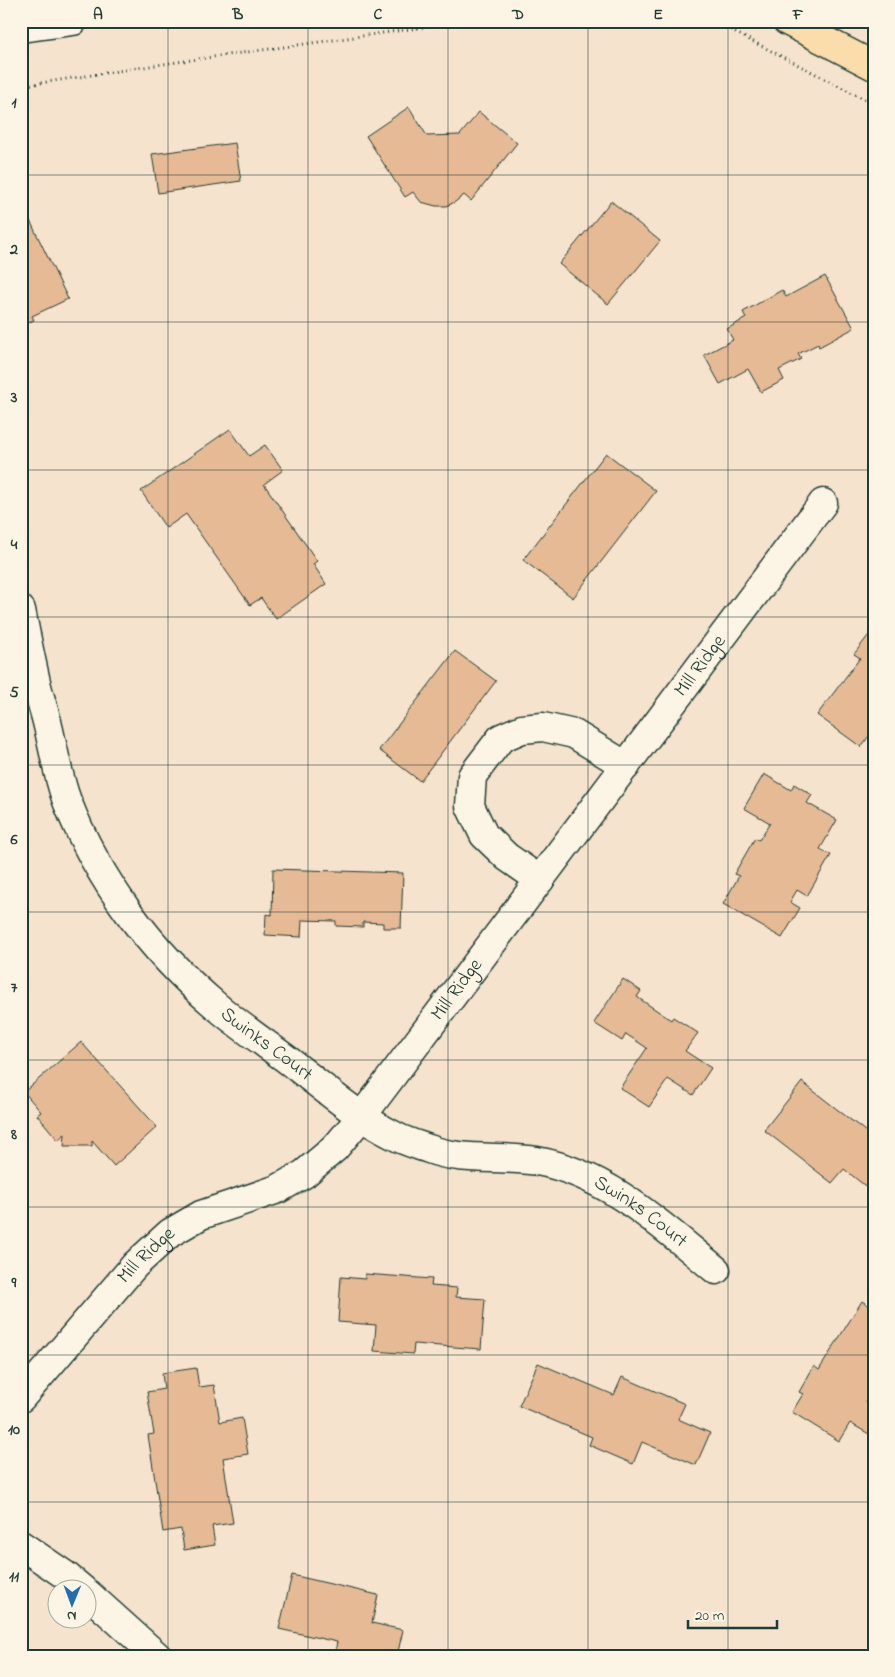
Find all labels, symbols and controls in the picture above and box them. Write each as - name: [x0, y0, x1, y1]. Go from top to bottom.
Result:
- text: A: [93, 3, 103, 27]
- text: B: [232, 3, 244, 27]
- text: C: [374, 3, 383, 27]
- text: D: [511, 3, 524, 27]
- text: E: [653, 3, 663, 27]
- text: F: [792, 3, 804, 27]
- text: 1: [11, 91, 17, 115]
- text: 2: [9, 238, 18, 262]
- text: 3: [10, 386, 18, 410]
- text: 4: [10, 533, 18, 557]
- street label: Mill Ridge: [667, 629, 733, 703]
- text: 5: [9, 681, 19, 705]
- text: 6: [9, 828, 18, 852]
- street label: Mill Ridge: [424, 953, 490, 1027]
- text: 7: [11, 976, 18, 1000]
- street label: Swinks Court: [214, 1000, 319, 1089]
- text: 8: [10, 1123, 17, 1147]
- street label: Swinks Court: [588, 1168, 694, 1255]
- street label: Mill Ridge: [110, 1220, 182, 1290]
- text: 9: [11, 1271, 17, 1295]
- text: 10: [8, 1418, 20, 1442]
- text: 11: [9, 1565, 20, 1589]
- north arrow: [48, 1580, 98, 1630]
- scale bar: [688, 1597, 776, 1629]
- text: N: [67, 1605, 77, 1626]
- text: 20 m: [695, 1605, 725, 1627]

